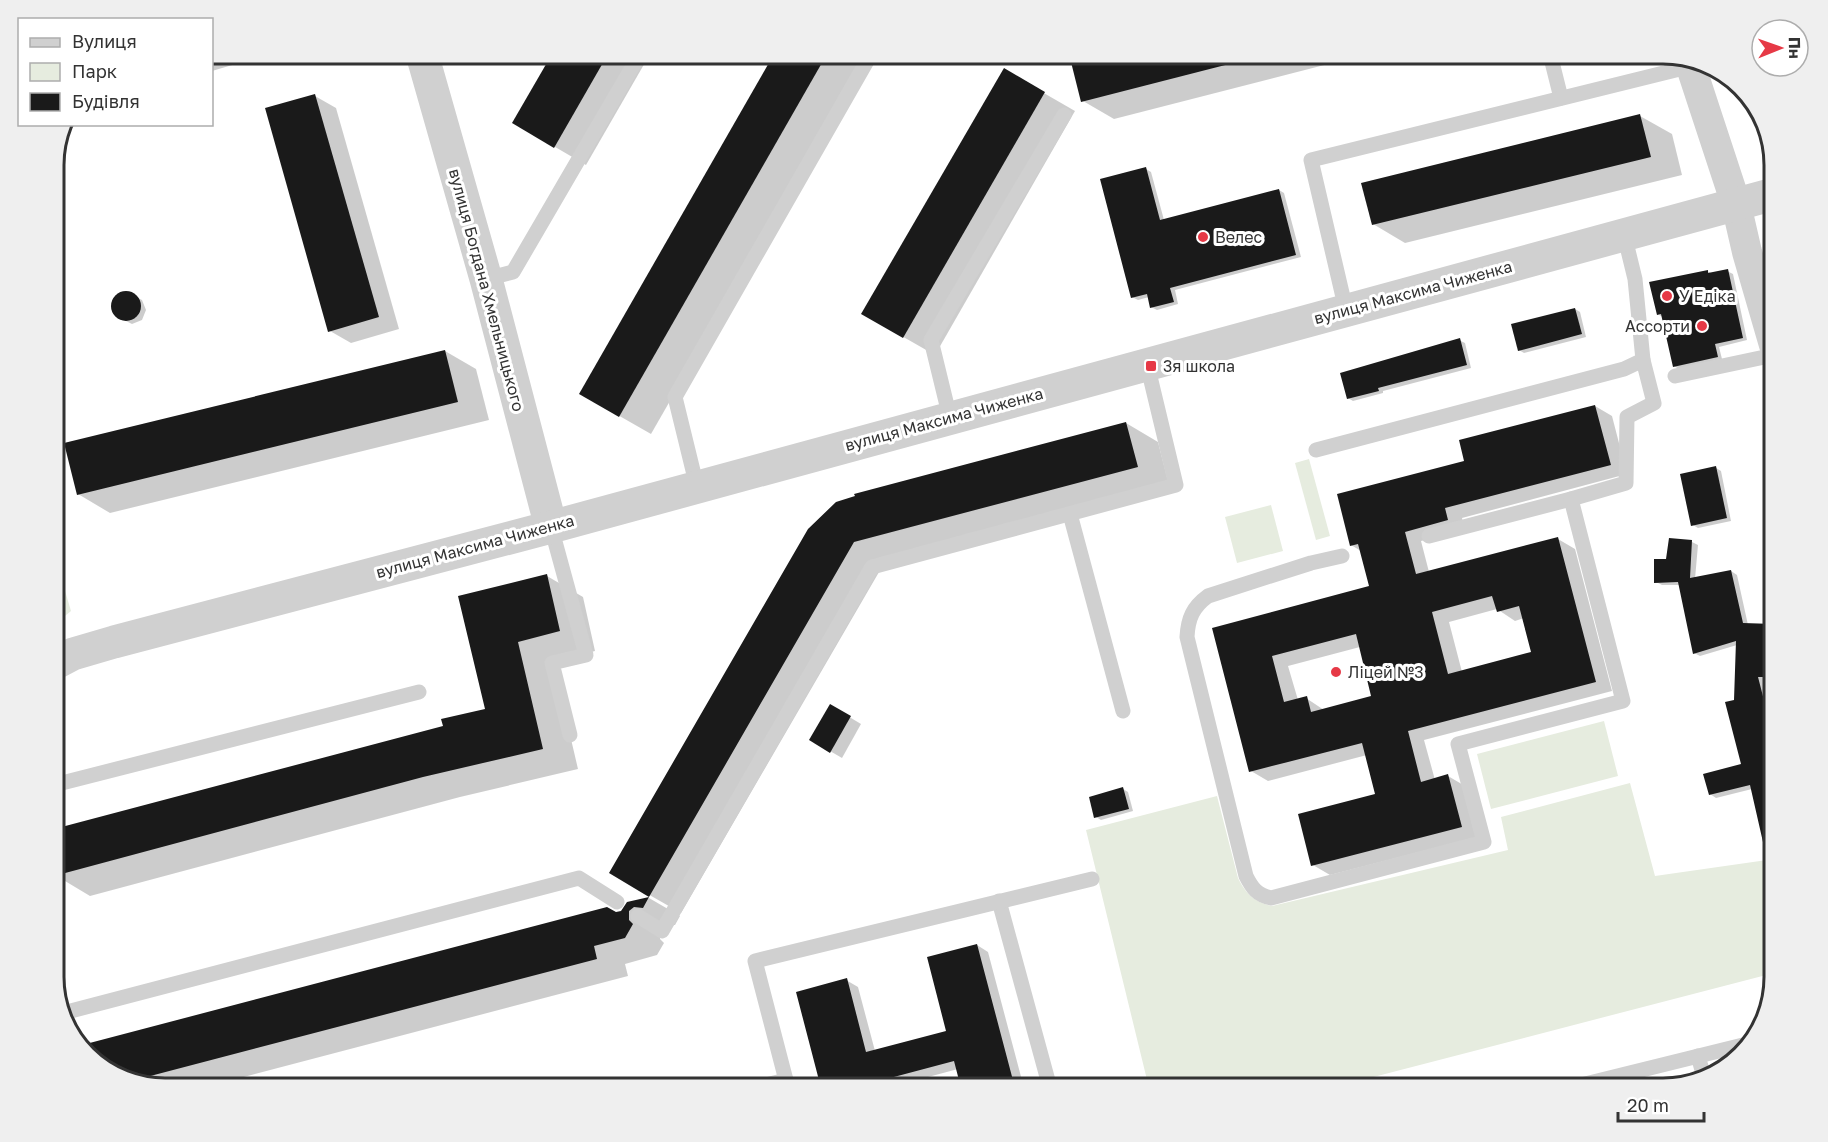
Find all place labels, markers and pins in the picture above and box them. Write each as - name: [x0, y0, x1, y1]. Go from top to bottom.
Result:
- place label: Велес: [1215, 227, 1262, 247]
- marker: Велес: [1196, 230, 1210, 244]
- place label: У Едіка: [1679, 286, 1736, 306]
- marker: У Едіка: [1660, 289, 1674, 303]
- place label: Ассорти: [1625, 316, 1690, 336]
- marker: Ассорти: [1695, 319, 1709, 333]
- place label: 3я школа: [1163, 356, 1235, 376]
- marker: 3я школа: [1144, 359, 1158, 373]
- place label: Ліцей №3: [1348, 662, 1424, 682]
- marker: Ліцей №3: [1329, 665, 1343, 679]

